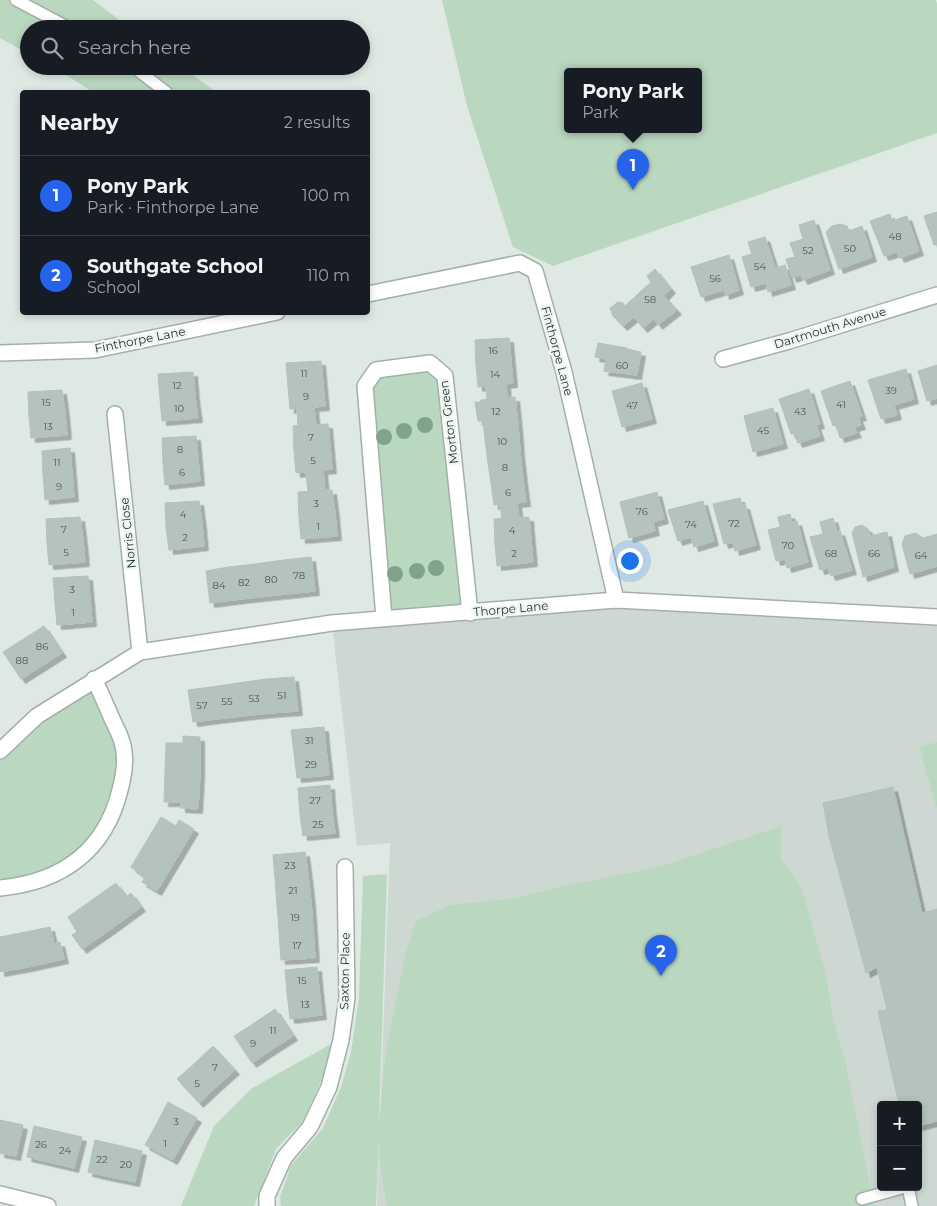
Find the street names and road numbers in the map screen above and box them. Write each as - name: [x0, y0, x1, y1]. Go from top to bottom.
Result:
- street label: Dartmouth Avenue: [772, 303, 888, 352]
- street label: Finthorpe Lane: [538, 304, 577, 397]
- street label: Finthorpe Lane: [93, 323, 187, 356]
- street label: Morton Green: [436, 379, 461, 465]
- street label: Norris Close: [116, 497, 139, 569]
- street label: Thorpe Lane: [473, 598, 549, 619]
- street label: Saxton Place: [336, 932, 353, 1010]

